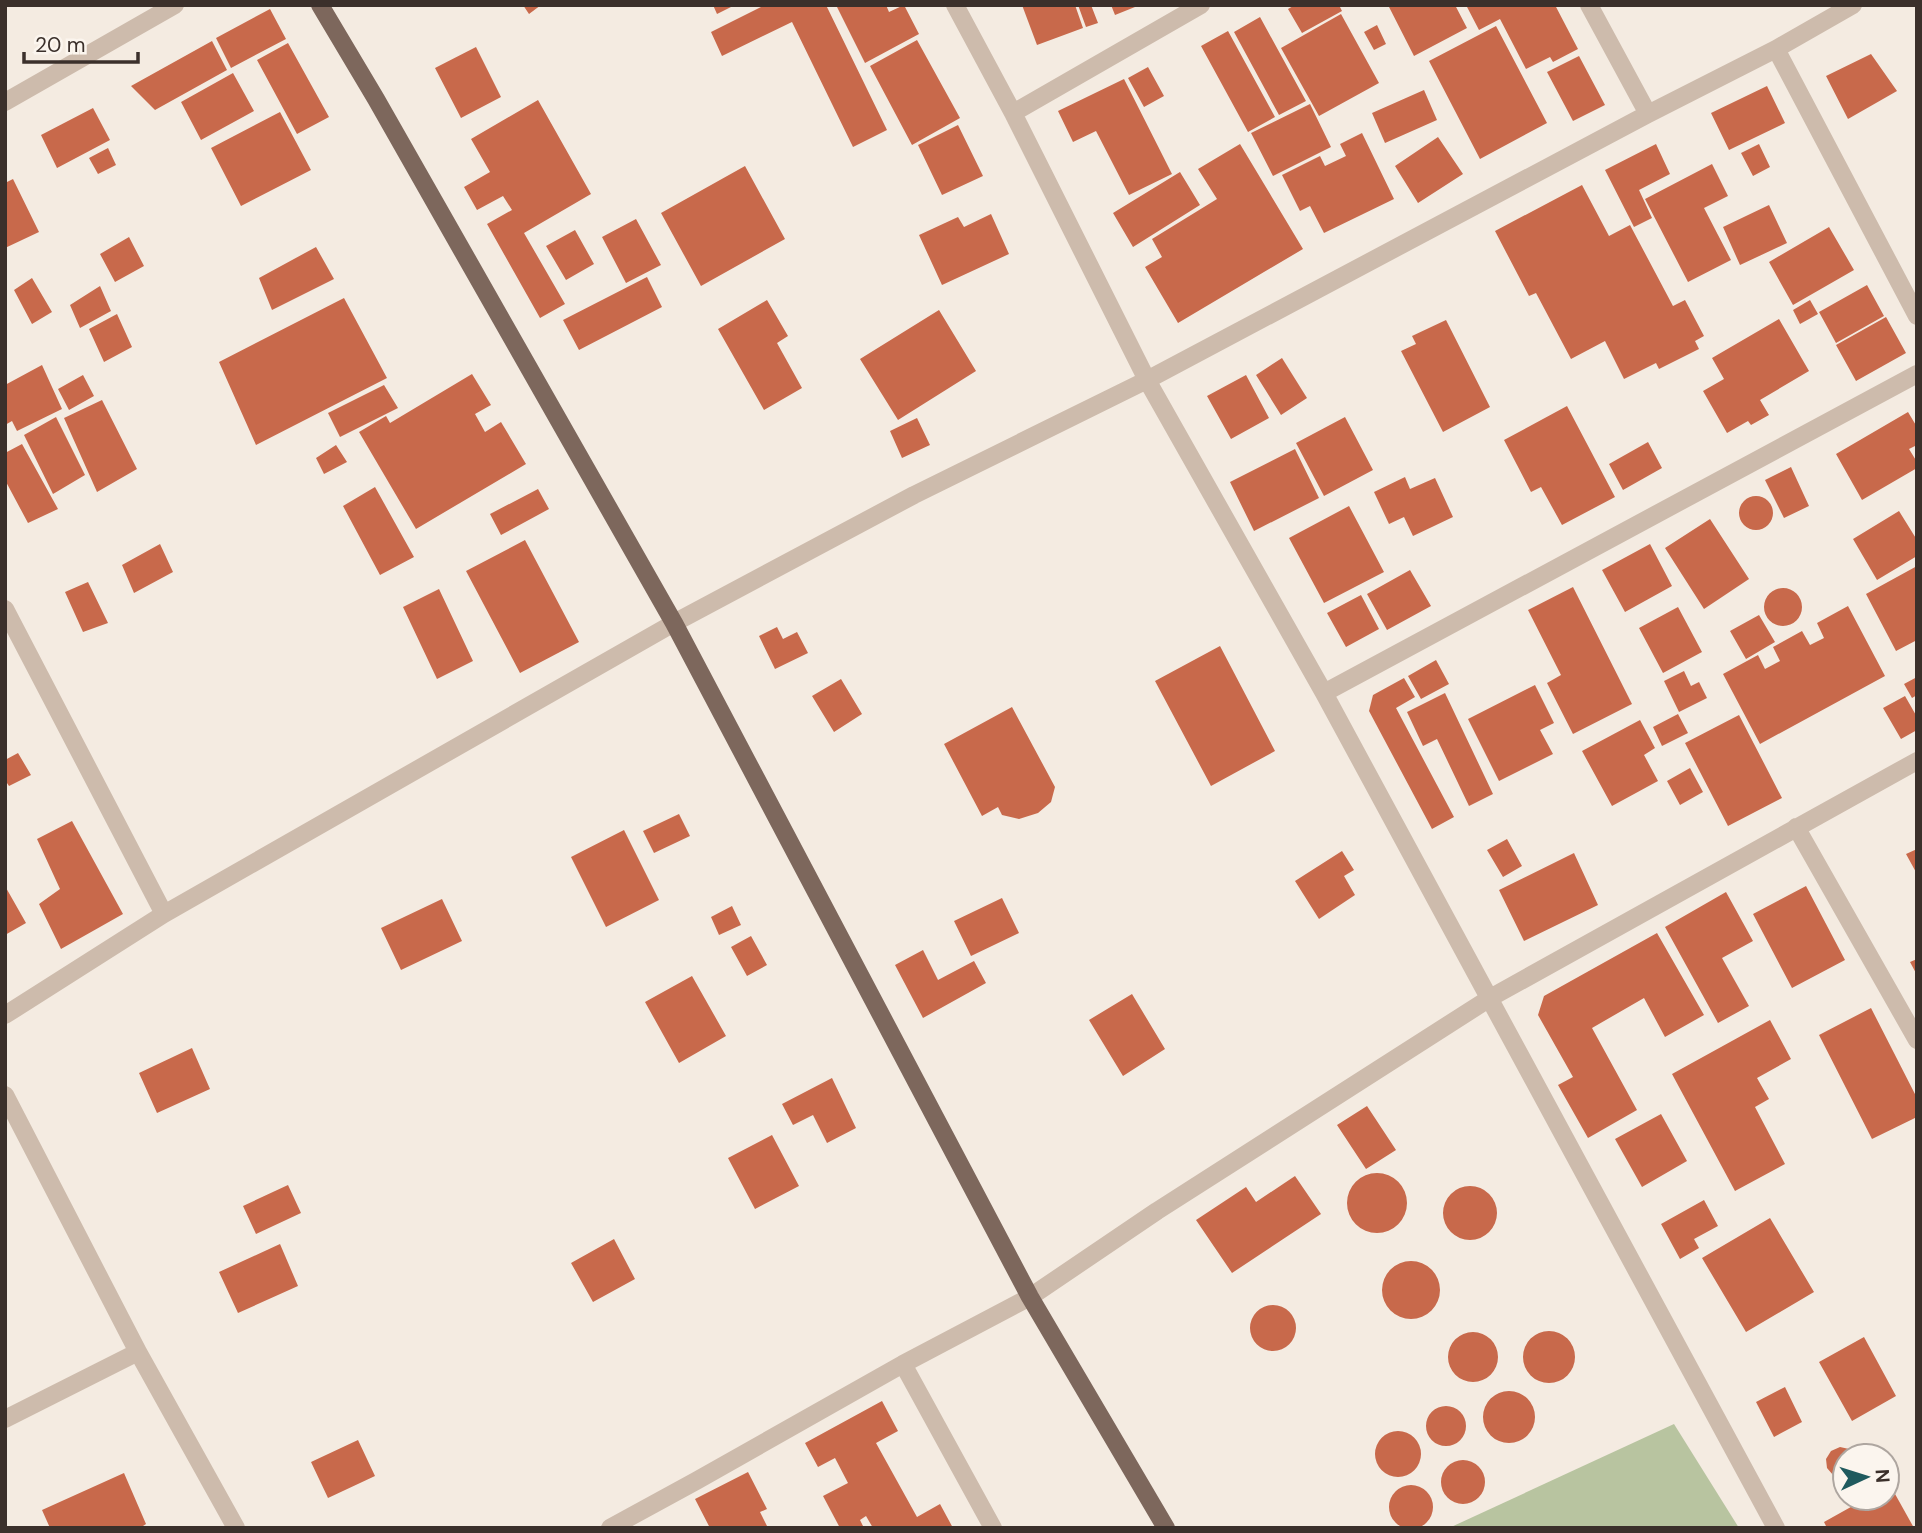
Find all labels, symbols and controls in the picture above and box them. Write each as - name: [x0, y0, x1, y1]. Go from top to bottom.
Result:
- scale bar: [24, 21, 138, 65]
- text: 20 m: [35, 31, 86, 59]
- north arrow: [1831, 1442, 1901, 1512]
- text: N: [1870, 1468, 1895, 1484]

